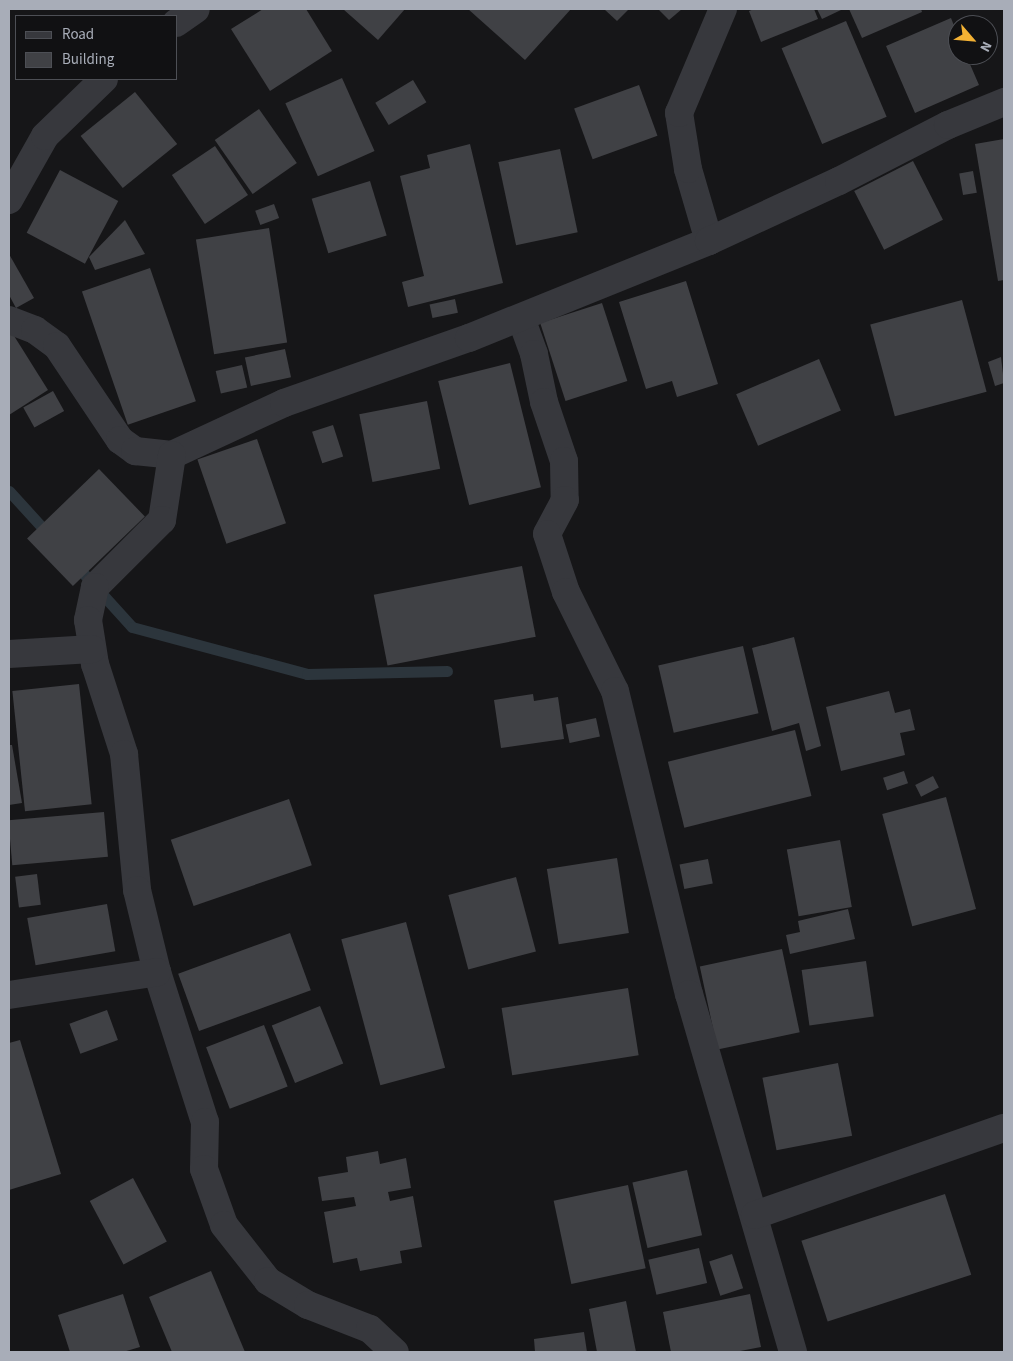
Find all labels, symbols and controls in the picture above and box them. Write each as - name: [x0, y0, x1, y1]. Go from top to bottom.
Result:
- legend: [15, 15, 178, 80]
- north arrow: [948, 15, 998, 65]
- text: Road: [62, 24, 94, 45]
- text: N: [974, 38, 996, 55]
- text: Building: [62, 49, 114, 70]

